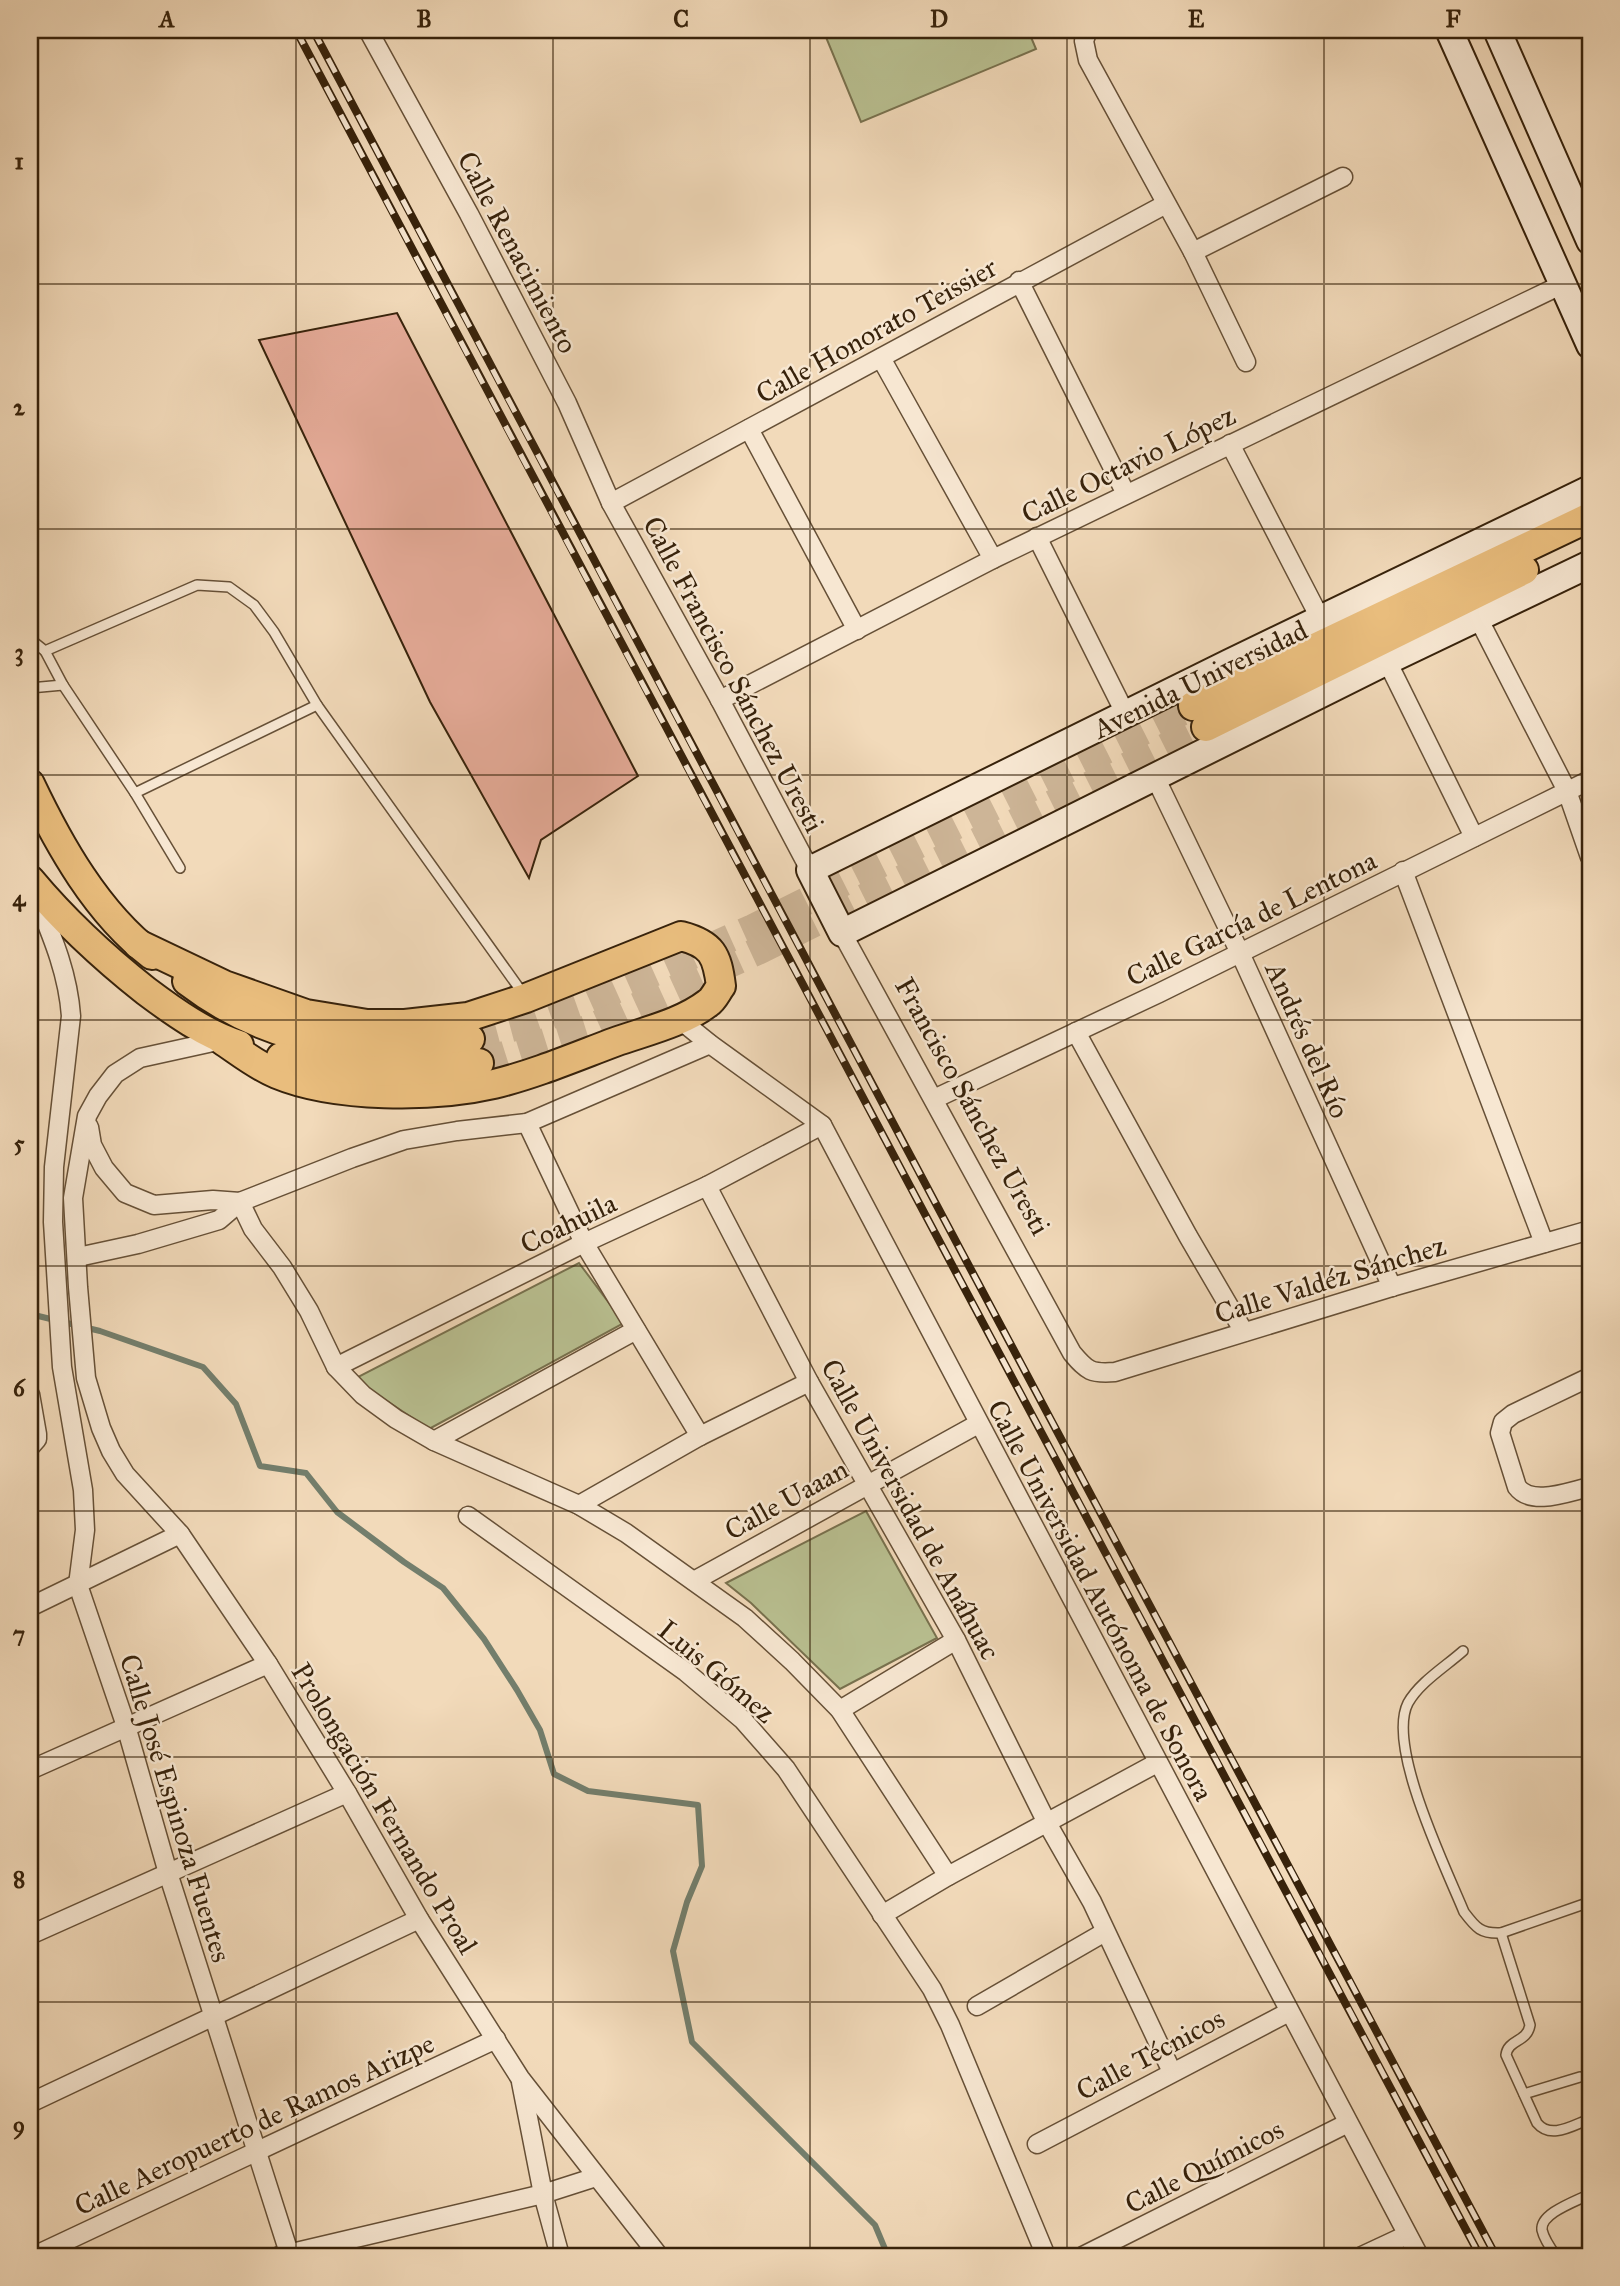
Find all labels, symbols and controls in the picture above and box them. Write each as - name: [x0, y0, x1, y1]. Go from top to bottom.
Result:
- text: A: [157, 5, 175, 33]
- text: B: [416, 5, 432, 33]
- text: C: [673, 5, 689, 33]
- text: D: [930, 5, 948, 33]
- text: E: [1188, 5, 1205, 33]
- text: F: [1445, 5, 1461, 33]
- street label: Calle Renacimiento: [450, 145, 585, 359]
- text: 1: [14, 147, 24, 175]
- street label: Calle Honorato Teissier: [750, 249, 1003, 411]
- text: 2: [13, 393, 25, 421]
- street label: Calle Octavio López: [1016, 398, 1241, 531]
- street label: Calle Francisco Sánchez Uresti: [635, 510, 832, 839]
- street label: Avenida Universidad: [1086, 612, 1313, 747]
- text: 3: [14, 638, 24, 667]
- street label: Calle García de Lentona: [1120, 843, 1382, 994]
- text: 4: [13, 884, 27, 912]
- street label: Andrés del Río: [1257, 956, 1358, 1124]
- street label: Francisco Sánchez Uresti: [887, 971, 1058, 1241]
- text: 5: [14, 1129, 25, 1157]
- street label: Coahuila: [514, 1185, 622, 1262]
- street label: Calle Valdéz Sánchez: [1210, 1228, 1450, 1331]
- street label: Calle Universidad de Anáhuac: [813, 1353, 1008, 1666]
- text: 6: [13, 1374, 26, 1402]
- street label: Calle Universidad Autónoma de Sonora: [980, 1394, 1221, 1807]
- street label: Calle Uaaan: [718, 1451, 854, 1548]
- street label: Luis Gómez: [651, 1612, 782, 1731]
- text: 7: [13, 1620, 25, 1648]
- street label: Calle José Espinoza Fuentes: [112, 1650, 239, 1966]
- street label: Prolongación Fernando Proal: [284, 1656, 486, 1961]
- text: 8: [13, 1865, 25, 1893]
- street label: Calle Técnicos: [1070, 2001, 1230, 2108]
- street label: Calle Aeropuerto de Ramos Arizpe: [69, 2026, 440, 2223]
- text: 9: [13, 2111, 25, 2140]
- street label: Calle Químicos: [1119, 2111, 1289, 2221]

